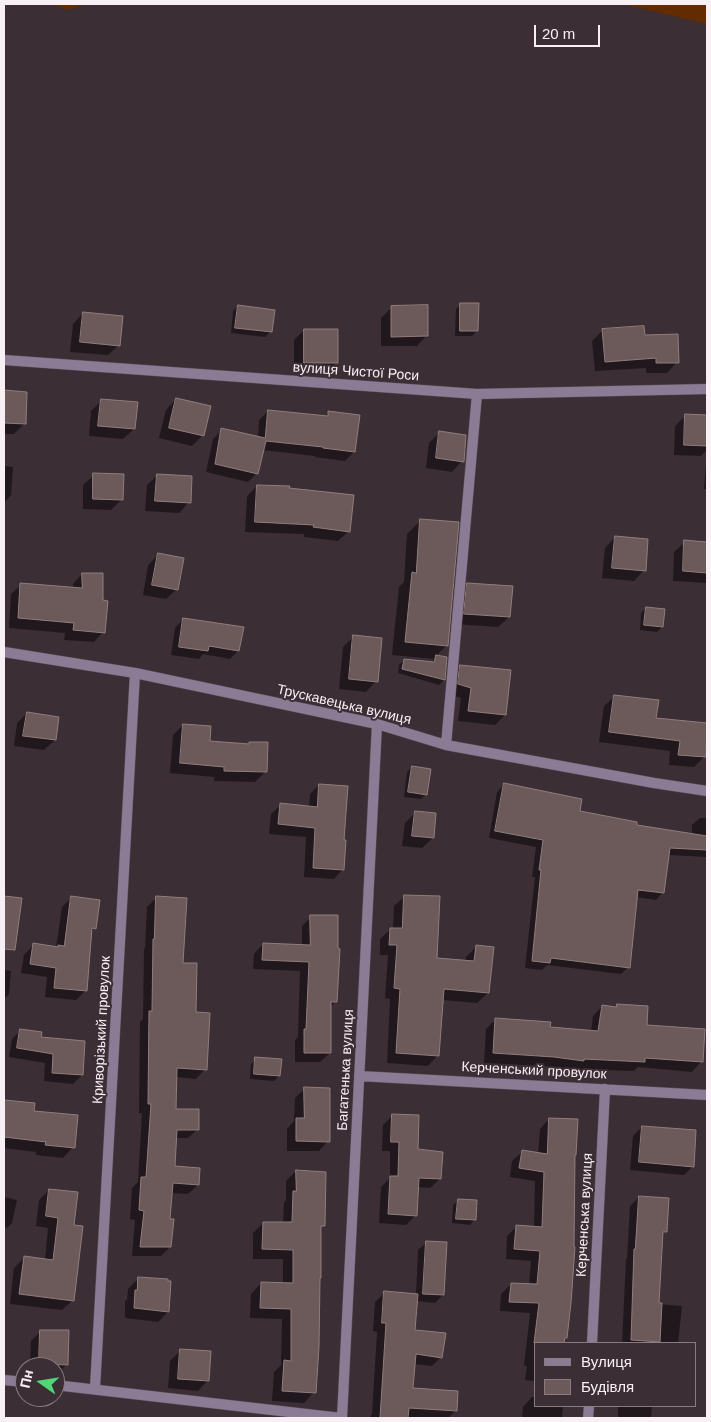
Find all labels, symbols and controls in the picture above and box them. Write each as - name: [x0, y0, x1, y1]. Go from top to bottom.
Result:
- scale bar: [536, 15, 602, 47]
- text: 20 m: [542, 25, 575, 42]
- street label: вулиця Чистої Роси: [292, 359, 420, 385]
- street label: Трускавецька вулиця: [275, 681, 413, 729]
- street label: Криворізький провулок: [90, 956, 114, 1104]
- street label: Багатенька вулиця: [334, 1009, 358, 1131]
- street label: Керченський провулок: [461, 1059, 607, 1083]
- street label: Керченська вулиця: [573, 1153, 597, 1277]
- legend: [534, 1342, 696, 1407]
- text: Вулиця: [581, 1353, 632, 1370]
- north arrow: [15, 1357, 65, 1407]
- text: Пн: [16, 1368, 36, 1390]
- text: Будівля: [581, 1378, 634, 1395]

